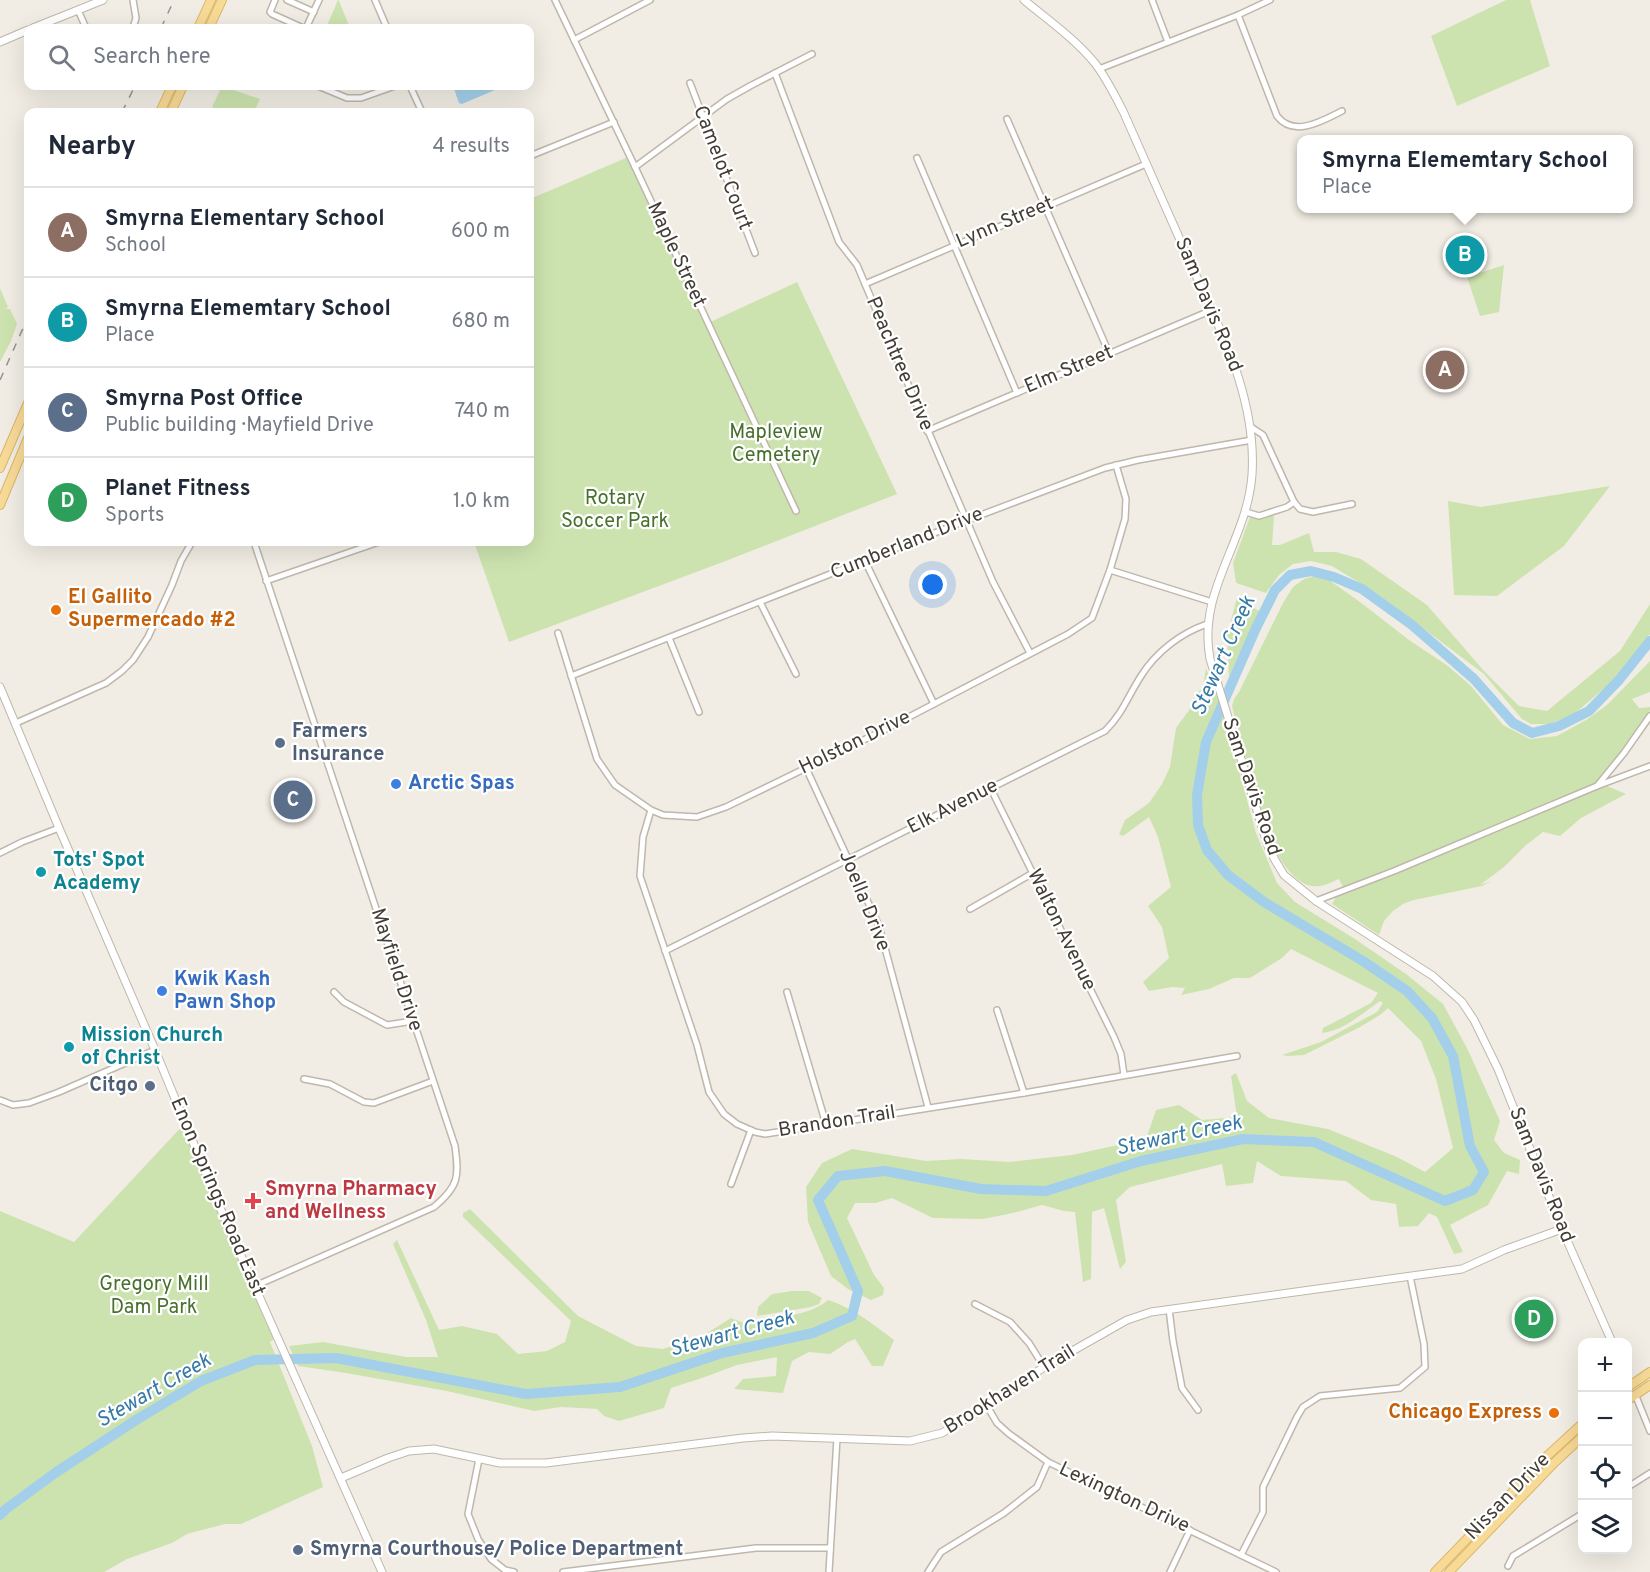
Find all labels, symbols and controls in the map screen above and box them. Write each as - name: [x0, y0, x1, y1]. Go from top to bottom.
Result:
- search box: [24, 24, 534, 90]
- icon: search: [45, 41, 78, 74]
- text: Search here: [93, 44, 211, 71]
- street label: Camelot Court: [686, 102, 758, 234]
- text: Nearby: [48, 131, 136, 164]
- text: 4 results: [433, 134, 510, 160]
- popup: [1297, 135, 1633, 213]
- text: Smyrna Elememtary School: [1322, 148, 1608, 175]
- text: Place: [1322, 175, 1372, 201]
- street label: Lynn Street: [952, 191, 1058, 255]
- street label: Maple Street: [640, 198, 712, 312]
- text: Smyrna Elementary School: [105, 206, 385, 233]
- text: A: [60, 219, 75, 245]
- text: 600 m: [451, 219, 510, 245]
- pin: B: [1446, 232, 1484, 278]
- text: School: [105, 233, 166, 259]
- street label: Sam Davis Road: [1168, 234, 1248, 376]
- street label: Peachtree Drive: [859, 293, 939, 435]
- text: Smyrna Elememtary School: [105, 296, 391, 323]
- text: B: [61, 309, 74, 335]
- text: 680 m: [452, 309, 510, 335]
- text: Place: [105, 323, 155, 349]
- street label: Elm Street: [1021, 340, 1117, 400]
- pin: A: [1426, 348, 1464, 392]
- text: Smyrna Post Office: [105, 386, 303, 413]
- text: C: [61, 399, 74, 425]
- text: 740 m: [455, 399, 510, 425]
- text: Public building · Mayfield Drive: [105, 413, 374, 439]
- park label: Mapleview Cemetery: [729, 420, 823, 469]
- text: Planet Fitness: [105, 476, 251, 503]
- park label: Rotary Soccer Park: [561, 486, 669, 535]
- text: D: [60, 489, 75, 515]
- text: 1.0 km: [453, 489, 510, 515]
- street label: Cumberland Drive: [827, 502, 987, 586]
- text: Sports: [105, 503, 165, 529]
- your location: [918, 570, 947, 599]
- place label: El Gallito Supermercado #2: [68, 585, 236, 634]
- water label: Stewart Creek: [1186, 592, 1263, 720]
- marker: El Gallito Supermercado #2: [49, 603, 63, 617]
- street label: Holston Drive: [795, 705, 915, 781]
- street label: Sam Davis Road: [1215, 715, 1287, 859]
- place label: Farmers Insurance: [292, 719, 384, 768]
- marker: Farmers Insurance: [273, 736, 287, 750]
- place label: Arctic Spas: [408, 771, 515, 797]
- street label: Elk Avenue: [903, 773, 1003, 841]
- marker: Arctic Spas: [389, 777, 403, 791]
- pin: C: [274, 778, 312, 822]
- street label: Joella Drive: [832, 847, 896, 955]
- place label: Tots' Spot Academy: [53, 848, 145, 897]
- marker: Tots' Spot Academy: [34, 865, 48, 879]
- street label: Walton Avenue: [1020, 865, 1102, 995]
- street label: Mayfield Drive: [364, 905, 428, 1035]
- place label: Kwik Kash Pawn Shop: [174, 967, 276, 1016]
- marker: Kwik Kash Pawn Shop: [155, 984, 169, 998]
- place label: Mission Church of Christ: [81, 1023, 223, 1072]
- marker: Mission Church of Christ: [62, 1040, 76, 1054]
- place label: Citgo: [89, 1073, 138, 1099]
- marker: Citgo: [143, 1079, 157, 1093]
- street label: Enon Springs Road East: [163, 1094, 271, 1300]
- street label: Brandon Trail: [776, 1100, 898, 1144]
- street label: Sam Davis Road: [1502, 1103, 1580, 1247]
- water label: Stewart Creek: [1114, 1109, 1245, 1163]
- place label: Smyrna Pharmacy and Wellness: [265, 1177, 437, 1226]
- marker: Smyrna Pharmacy and Wellness: [246, 1194, 260, 1208]
- park label: Gregory Mill Dam Park: [99, 1272, 209, 1321]
- pin: D: [1514, 1296, 1553, 1342]
- water label: Stewart Creek: [667, 1304, 798, 1364]
- map controls: [1578, 1338, 1632, 1554]
- button: +: [1578, 1338, 1632, 1392]
- street label: Brookhaven Trail: [940, 1339, 1080, 1441]
- water label: Stewart Creek: [92, 1347, 217, 1435]
- button: −: [1578, 1392, 1632, 1446]
- place label: Chicago Express: [1388, 1400, 1542, 1426]
- marker: Chicago Express: [1547, 1406, 1561, 1420]
- button: locate: [1578, 1446, 1632, 1500]
- street label: Nissan Drive: [1460, 1448, 1556, 1546]
- street label: Lexington Drive: [1054, 1456, 1194, 1540]
- button: layers: [1578, 1500, 1632, 1554]
- place label: Smyrna Courthouse/ Police Department: [310, 1537, 683, 1563]
- marker: Smyrna Courthouse/ Police Department: [291, 1543, 305, 1557]

